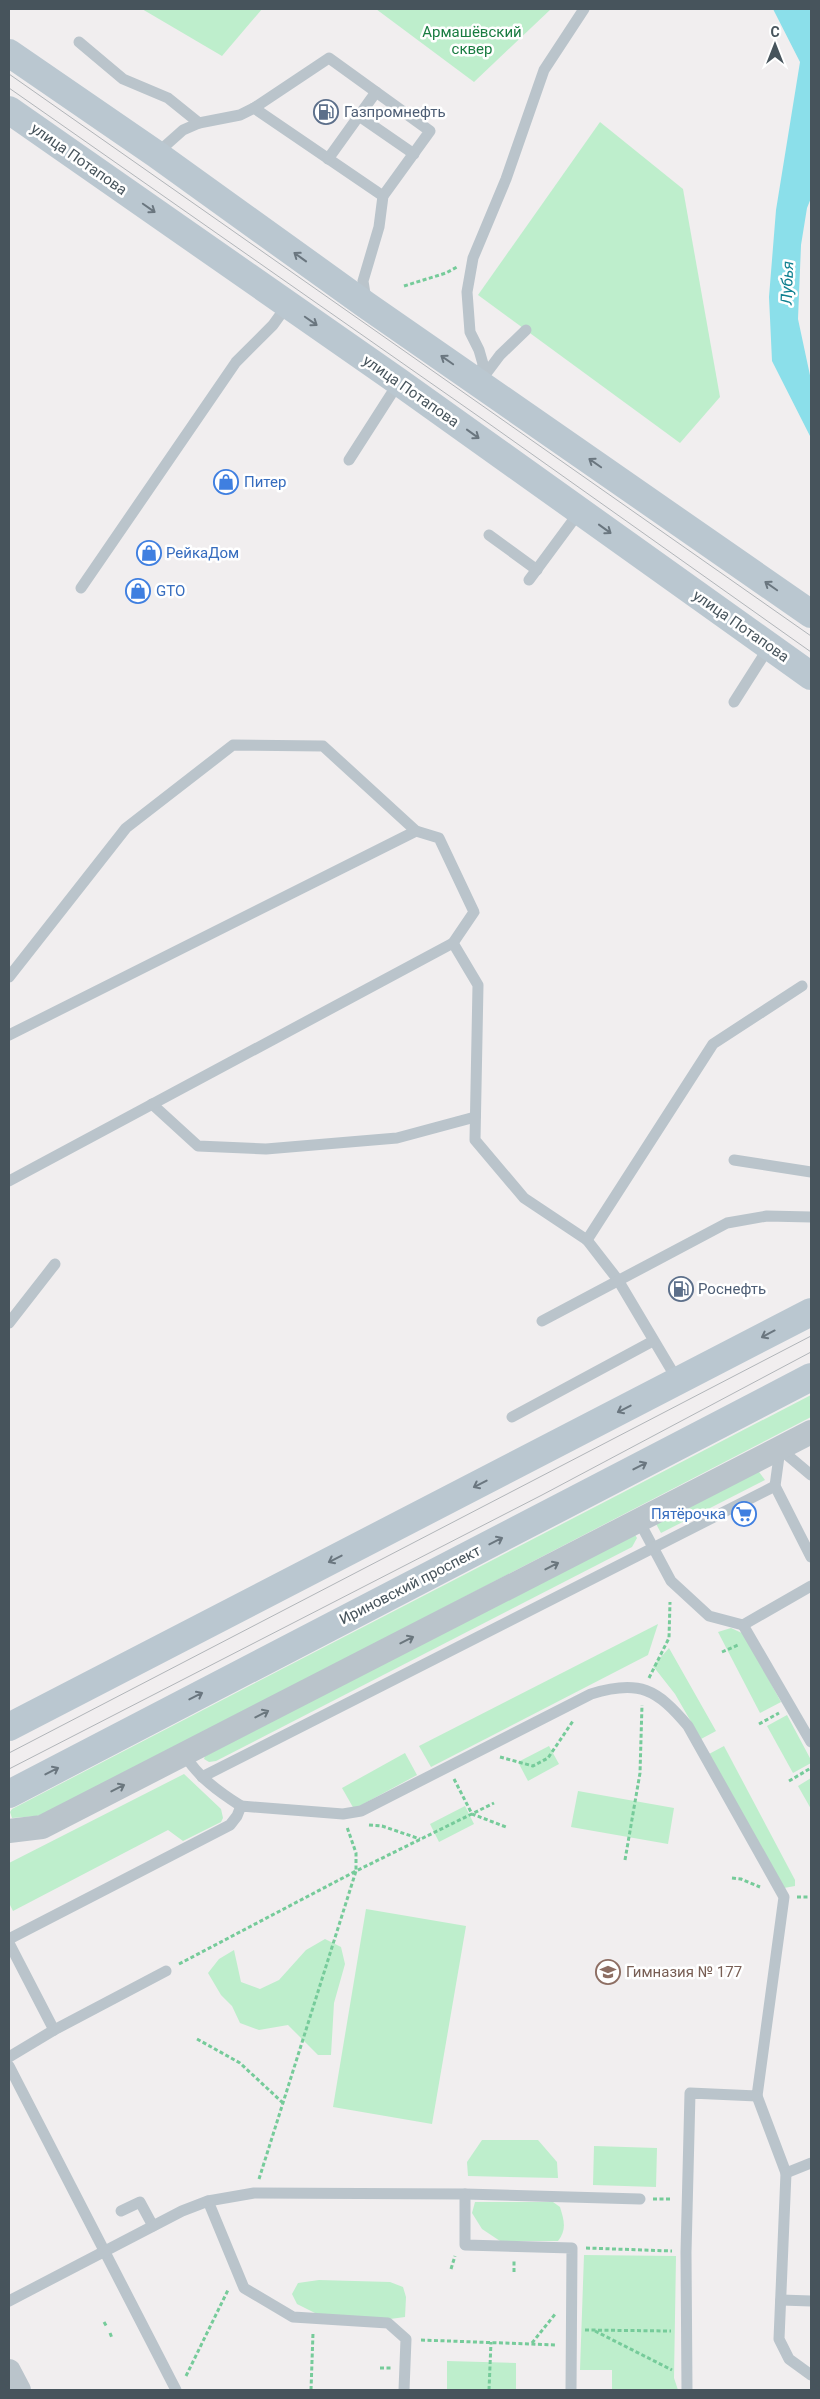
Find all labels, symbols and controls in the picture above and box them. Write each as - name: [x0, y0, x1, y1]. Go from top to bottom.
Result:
- north arrow: [750, 20, 800, 70]
- park label: Армашёвский сквер: [422, 23, 522, 58]
- text: С: [770, 24, 780, 40]
- fuel station icon: Газпромнефть: [313, 99, 339, 125]
- place label: Газпромнефть: [344, 103, 446, 121]
- street label: улица Потапова: [27, 119, 131, 199]
- one-way arrow: [142, 203, 156, 213]
- one-way arrow: [293, 252, 307, 262]
- water label: Лубья: [777, 261, 797, 306]
- one-way arrow: [304, 315, 318, 326]
- street label: улица Потапова: [359, 351, 463, 431]
- one-way arrow: [441, 355, 455, 365]
- one-way arrow: [466, 429, 479, 440]
- one-way arrow: [588, 458, 602, 468]
- shop icon: Питер: [213, 469, 239, 495]
- place label: Питер: [244, 473, 286, 491]
- one-way arrow: [598, 524, 612, 534]
- shop icon: РейкаДом: [136, 540, 162, 566]
- place label: РейкаДом: [166, 544, 239, 562]
- shop icon: GTO: [125, 578, 151, 604]
- one-way arrow: [765, 581, 779, 591]
- place label: GTO: [156, 582, 185, 600]
- street label: улица Потапова: [689, 586, 793, 666]
- fuel station icon: Роснефть: [668, 1276, 694, 1302]
- place label: Роснефть: [698, 1280, 766, 1298]
- one-way arrow: [761, 1330, 776, 1339]
- one-way arrow: [617, 1405, 632, 1414]
- one-way arrow: [632, 1461, 647, 1470]
- one-way arrow: [472, 1479, 487, 1489]
- supermarket icon: Пятёрочка: [731, 1501, 757, 1527]
- place label: Пятёрочка: [651, 1505, 726, 1523]
- one-way arrow: [488, 1536, 503, 1545]
- street label: Ириновский проспект: [336, 1542, 484, 1628]
- one-way arrow: [328, 1554, 343, 1564]
- one-way arrow: [544, 1561, 559, 1570]
- one-way arrow: [399, 1635, 414, 1644]
- one-way arrow: [189, 1691, 204, 1701]
- one-way arrow: [255, 1709, 270, 1719]
- one-way arrow: [44, 1766, 59, 1775]
- one-way arrow: [110, 1783, 125, 1792]
- school or university icon: Гимназия № 177: [595, 1959, 621, 1985]
- place label: Гимназия № 177: [626, 1963, 742, 1981]

